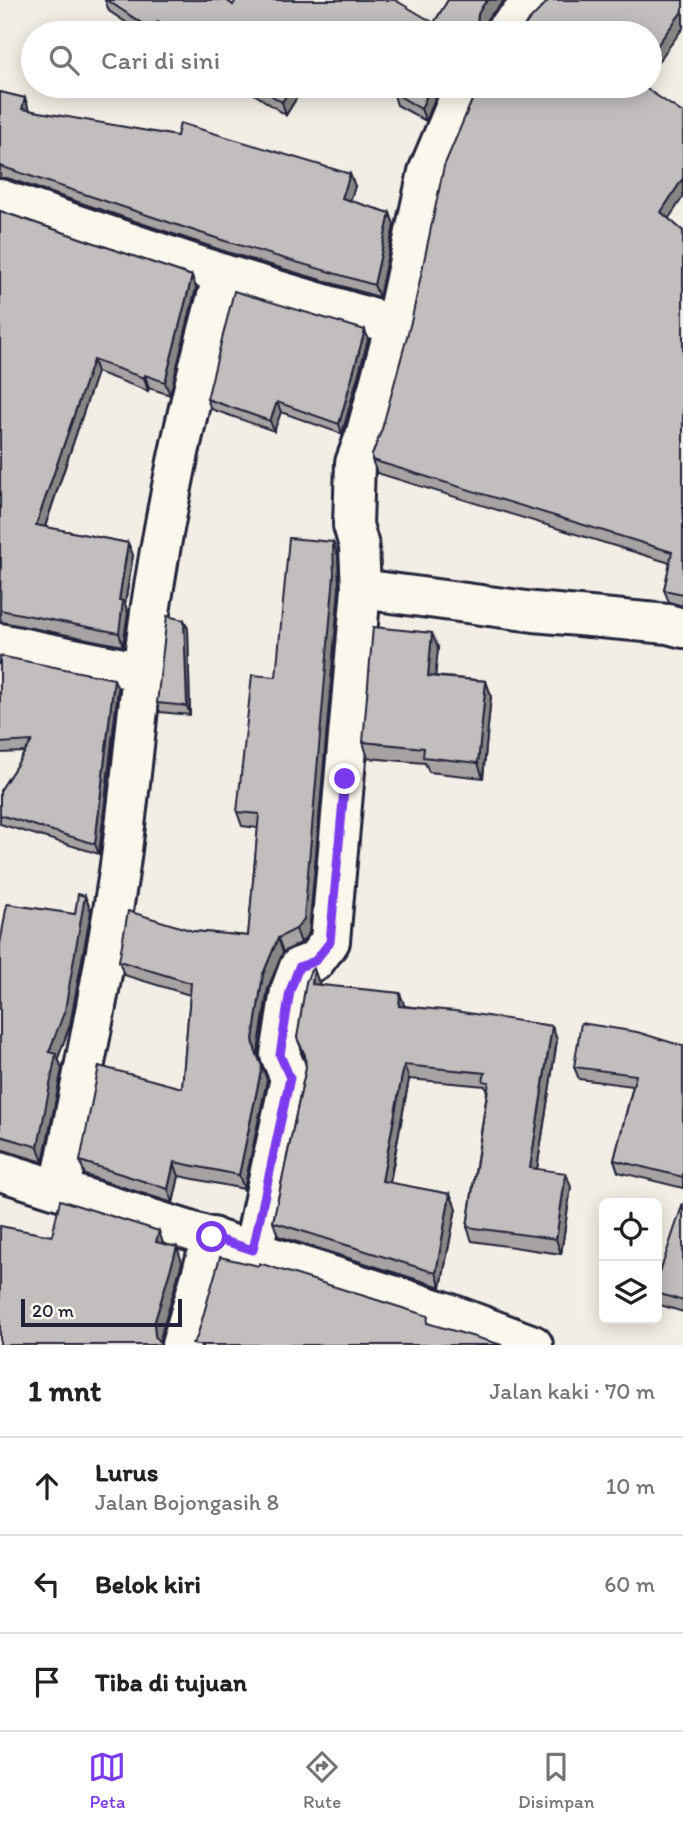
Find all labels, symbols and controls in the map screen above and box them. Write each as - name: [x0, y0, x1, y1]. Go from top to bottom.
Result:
- search box: [21, 21, 662, 98]
- icon: search: [45, 41, 83, 79]
- text: Cari di sini: [101, 44, 220, 76]
- route end: [329, 763, 360, 794]
- map controls: [599, 1198, 662, 1324]
- button: locate: [599, 1198, 662, 1261]
- route start: [196, 1221, 227, 1252]
- button: layers: [599, 1261, 662, 1324]
- scale bar: [21, 1296, 182, 1328]
- text: 20 m: [32, 1299, 74, 1322]
- text: 1 mnt: [28, 1372, 101, 1409]
- text: Jalan kaki · 70 m: [489, 1377, 655, 1405]
- text: Lurus: [95, 1456, 158, 1488]
- icon: ahead: [28, 1467, 66, 1505]
- text: 10 m: [606, 1472, 655, 1500]
- text: Jalan Bojongasih 8: [95, 1488, 279, 1516]
- icon: left: [28, 1565, 66, 1603]
- text: Belok kiri: [95, 1568, 201, 1600]
- text: 60 m: [604, 1570, 655, 1598]
- icon: arrive: [28, 1663, 66, 1701]
- text: Tiba di tujuan: [95, 1666, 247, 1698]
- tab: Peta: [88, 1748, 126, 1813]
- tab: Rute: [303, 1748, 341, 1813]
- tab: Disimpan: [518, 1748, 595, 1813]

